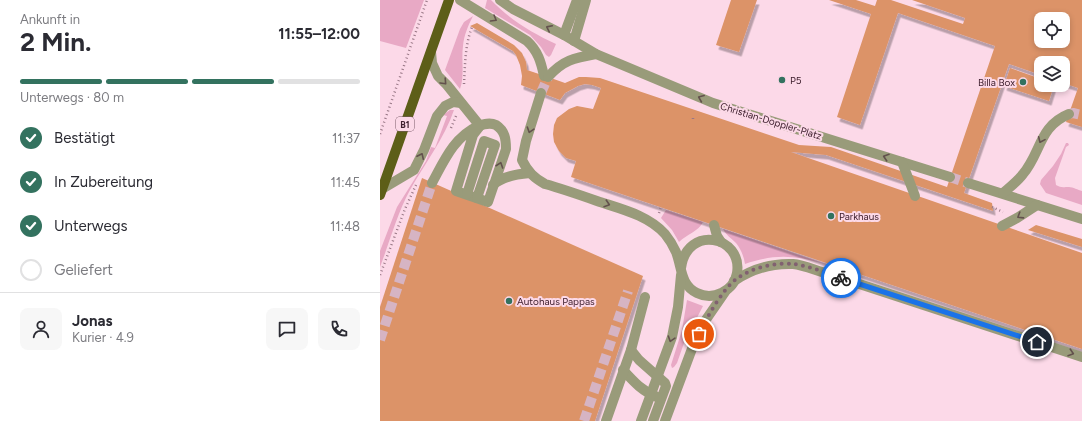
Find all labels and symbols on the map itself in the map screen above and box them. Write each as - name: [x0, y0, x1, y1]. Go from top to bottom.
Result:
- one-way arrow: [490, 15, 497, 22]
- one-way arrow: [546, 25, 554, 33]
- place label: P5: [790, 74, 802, 87]
- marker: P5: [777, 75, 787, 85]
- place label: Billa Box: [978, 76, 1015, 89]
- one-way arrow: [439, 77, 447, 85]
- marker: Billa Box: [1018, 77, 1028, 87]
- one-way arrow: [697, 95, 705, 103]
- street label: Christian-Doppler-Platz: [719, 99, 823, 143]
- road number: B1: [396, 117, 414, 131]
- one-way arrow: [526, 127, 535, 134]
- one-way arrow: [1038, 136, 1046, 144]
- one-way arrow: [416, 153, 424, 160]
- one-way arrow: [883, 153, 890, 162]
- one-way arrow: [496, 162, 504, 169]
- one-way arrow: [604, 199, 611, 208]
- place label: Parkhaus: [839, 210, 879, 223]
- marker: Parkhaus: [826, 211, 836, 221]
- one-way arrow: [1017, 211, 1024, 219]
- courier: [821, 258, 861, 298]
- place label: Autohaus Pappas: [517, 295, 595, 308]
- marker: Autohaus Pappas: [504, 296, 514, 306]
- pin: [682, 317, 716, 351]
- pin: [1020, 325, 1054, 359]
- one-way arrow: [667, 335, 676, 342]
- one-way arrow: [1067, 348, 1074, 357]

